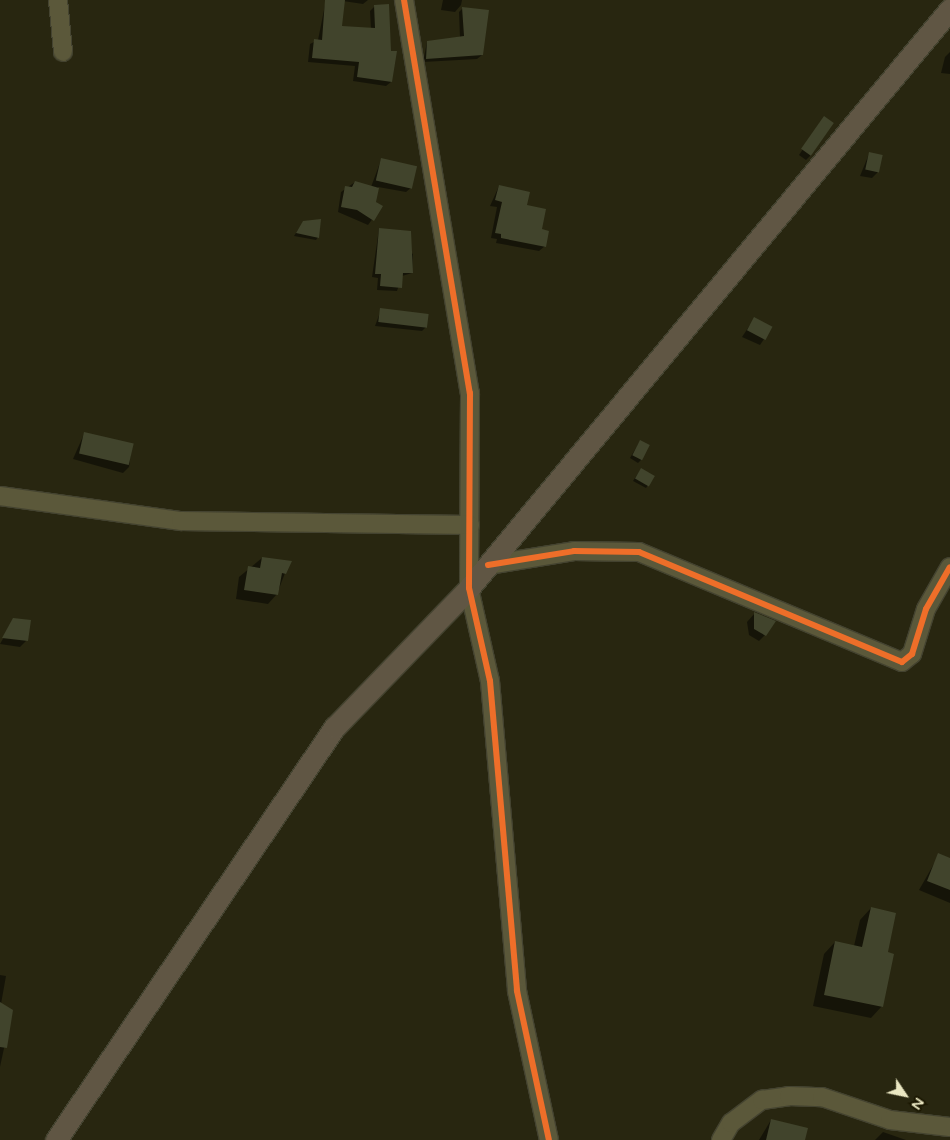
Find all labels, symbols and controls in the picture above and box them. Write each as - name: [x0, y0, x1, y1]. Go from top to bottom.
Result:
- north arrow: [880, 1070, 930, 1120]
- text: N: [908, 1094, 928, 1113]

